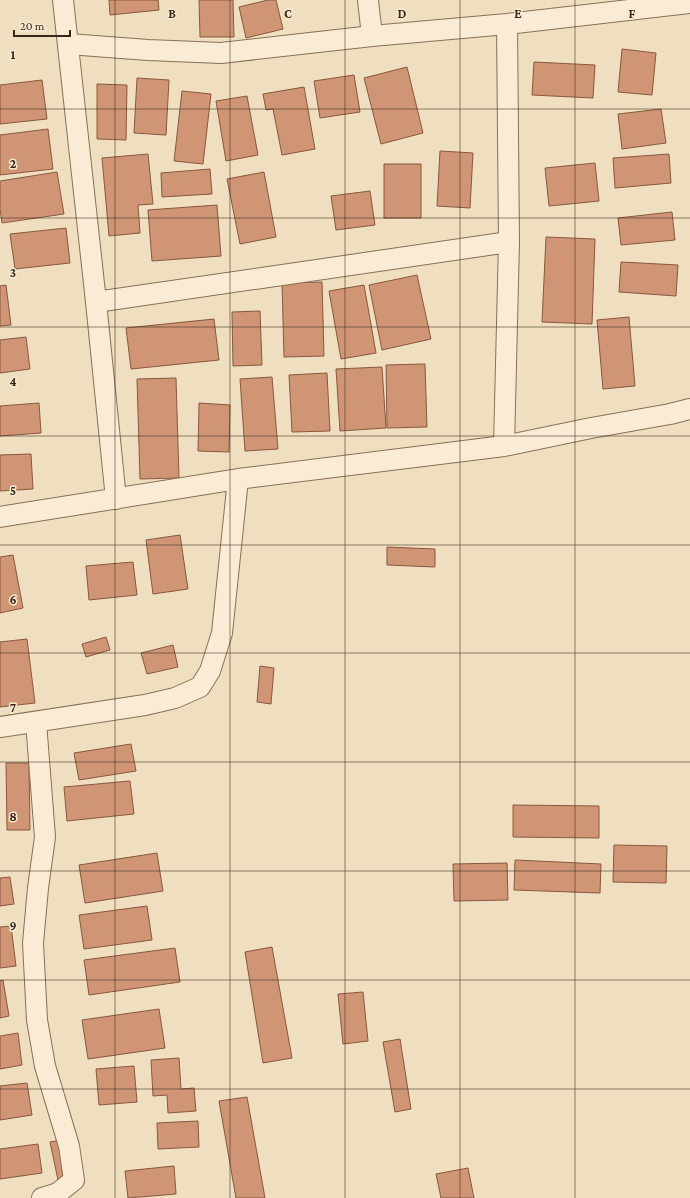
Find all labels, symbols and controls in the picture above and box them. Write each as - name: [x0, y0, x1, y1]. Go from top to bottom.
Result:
- text: B: [168, 6, 176, 21]
- text: C: [284, 6, 292, 21]
- text: D: [398, 6, 407, 21]
- text: E: [514, 6, 522, 21]
- text: F: [629, 6, 636, 21]
- scale bar: [14, 12, 70, 38]
- text: 20 m: [20, 19, 45, 33]
- text: 1: [11, 47, 16, 62]
- text: 2: [10, 156, 17, 171]
- text: 3: [10, 265, 16, 280]
- text: 4: [9, 374, 17, 389]
- text: 5: [10, 483, 16, 498]
- text: 6: [9, 592, 17, 607]
- text: 7: [10, 700, 16, 715]
- text: 8: [9, 809, 17, 824]
- text: 9: [9, 918, 17, 933]

